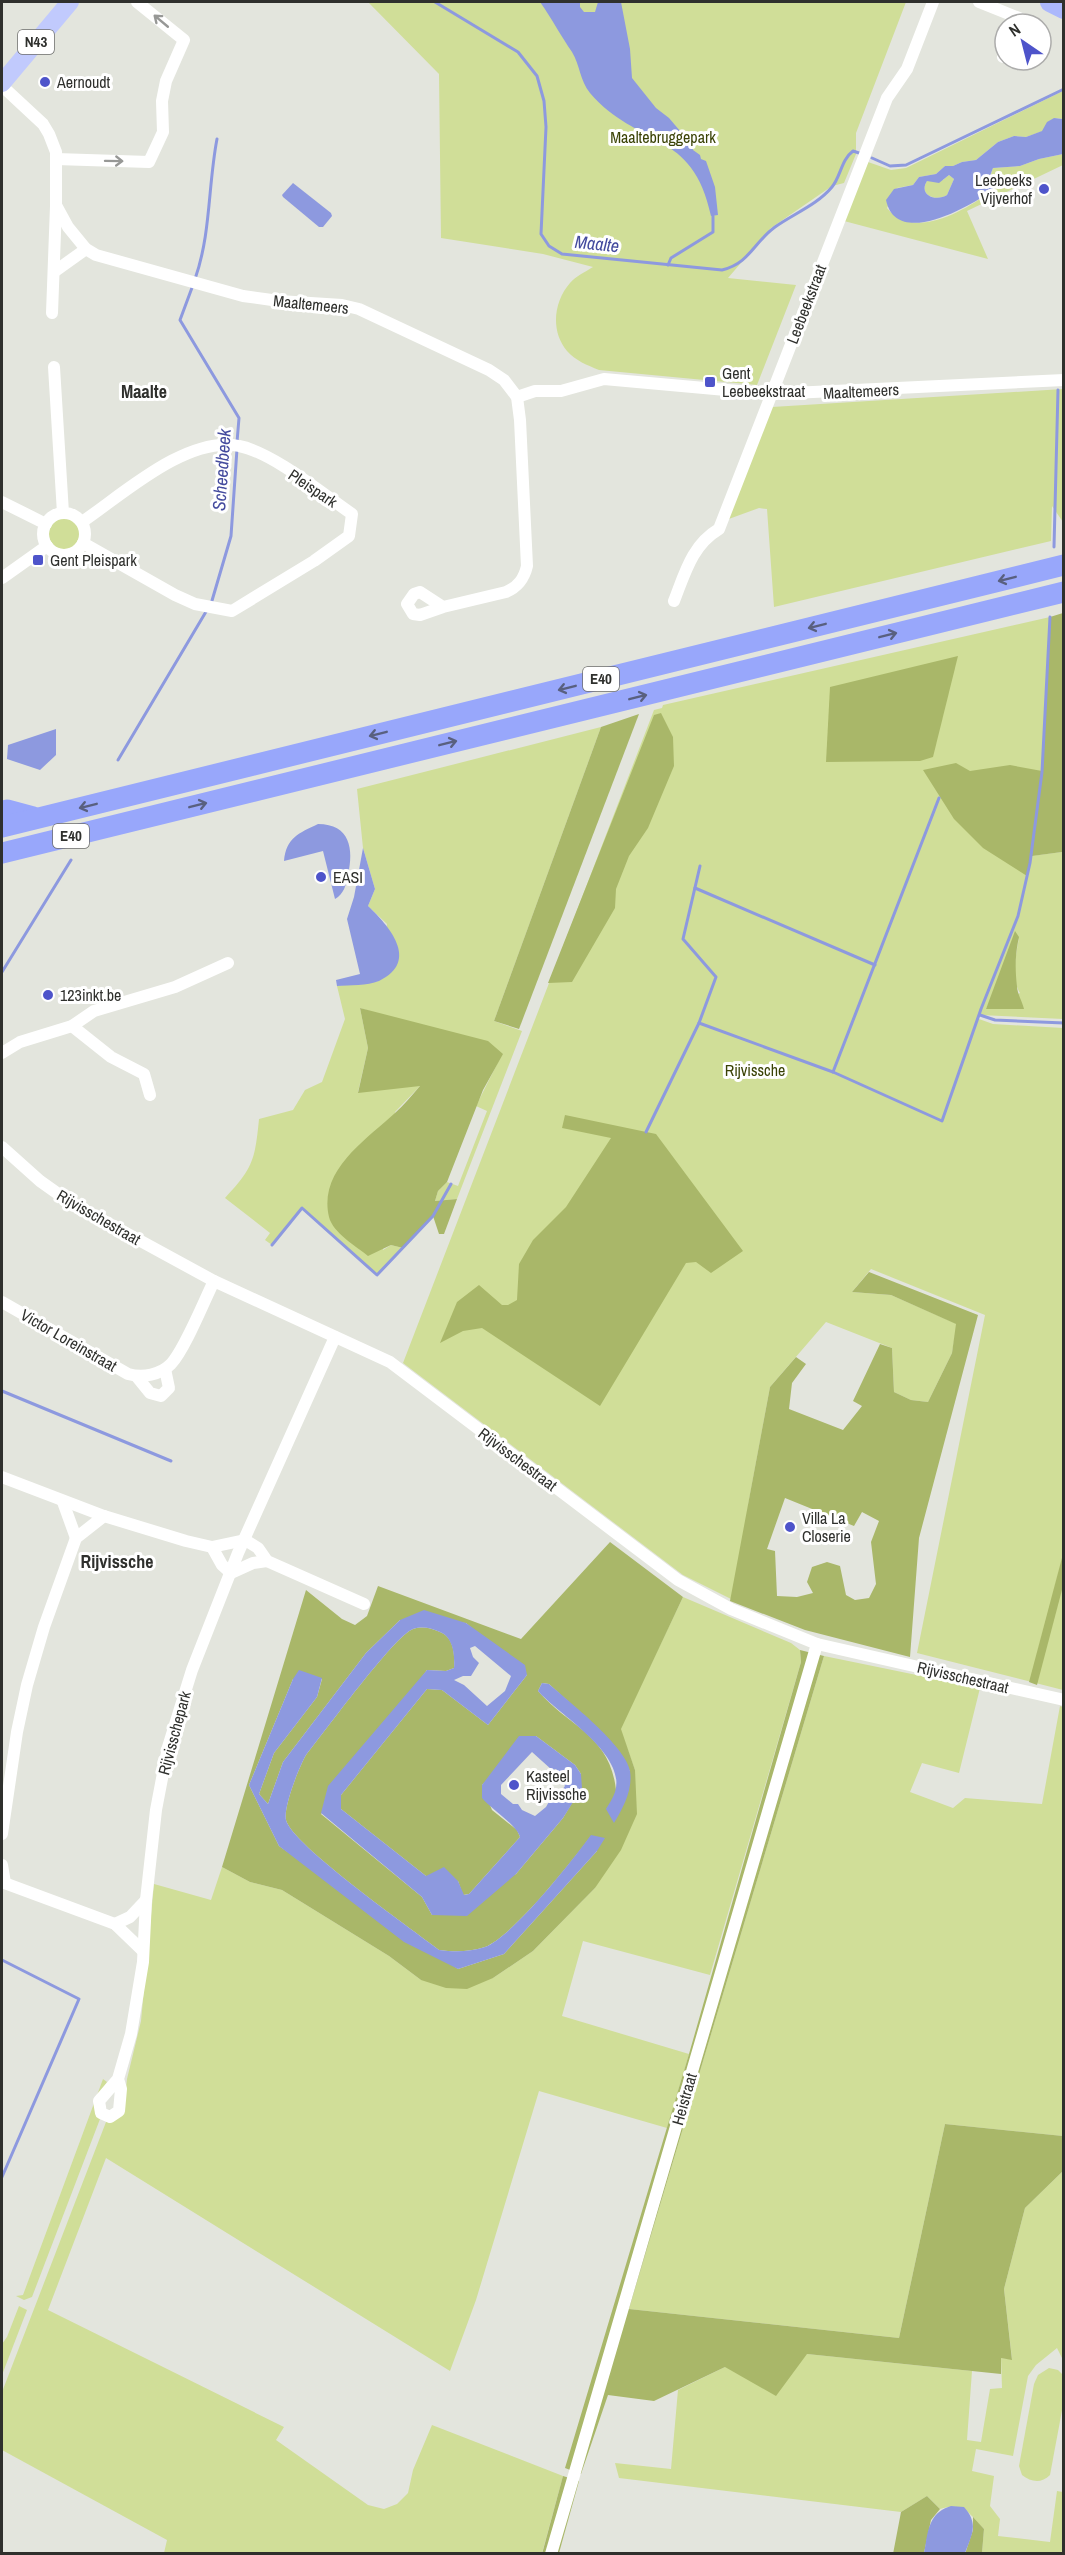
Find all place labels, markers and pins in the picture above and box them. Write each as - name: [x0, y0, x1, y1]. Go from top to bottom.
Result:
- place label: Aernoudt: [56, 71, 111, 93]
- marker: Aernoudt: [38, 75, 52, 89]
- place label: Leebeeks Vijverhof: [975, 169, 1032, 209]
- marker: Leebeeks Vijverhof: [1037, 182, 1051, 196]
- place label: Gent Leebeekstraat: [722, 362, 806, 402]
- marker: Gent Leebeekstraat: [703, 375, 717, 389]
- place label: Gent Pleispark: [50, 549, 137, 571]
- marker: Gent Pleispark: [31, 553, 45, 567]
- place label: EASI: [333, 866, 363, 888]
- marker: EASI: [314, 870, 328, 884]
- place label: 123inkt.be: [60, 984, 121, 1006]
- marker: 123inkt.be: [41, 988, 55, 1002]
- place label: Villa La Closerie: [802, 1507, 851, 1547]
- marker: Villa La Closerie: [783, 1520, 797, 1534]
- place label: Kasteel Rijvissche: [526, 1765, 587, 1805]
- marker: Kasteel Rijvissche: [507, 1778, 521, 1792]

